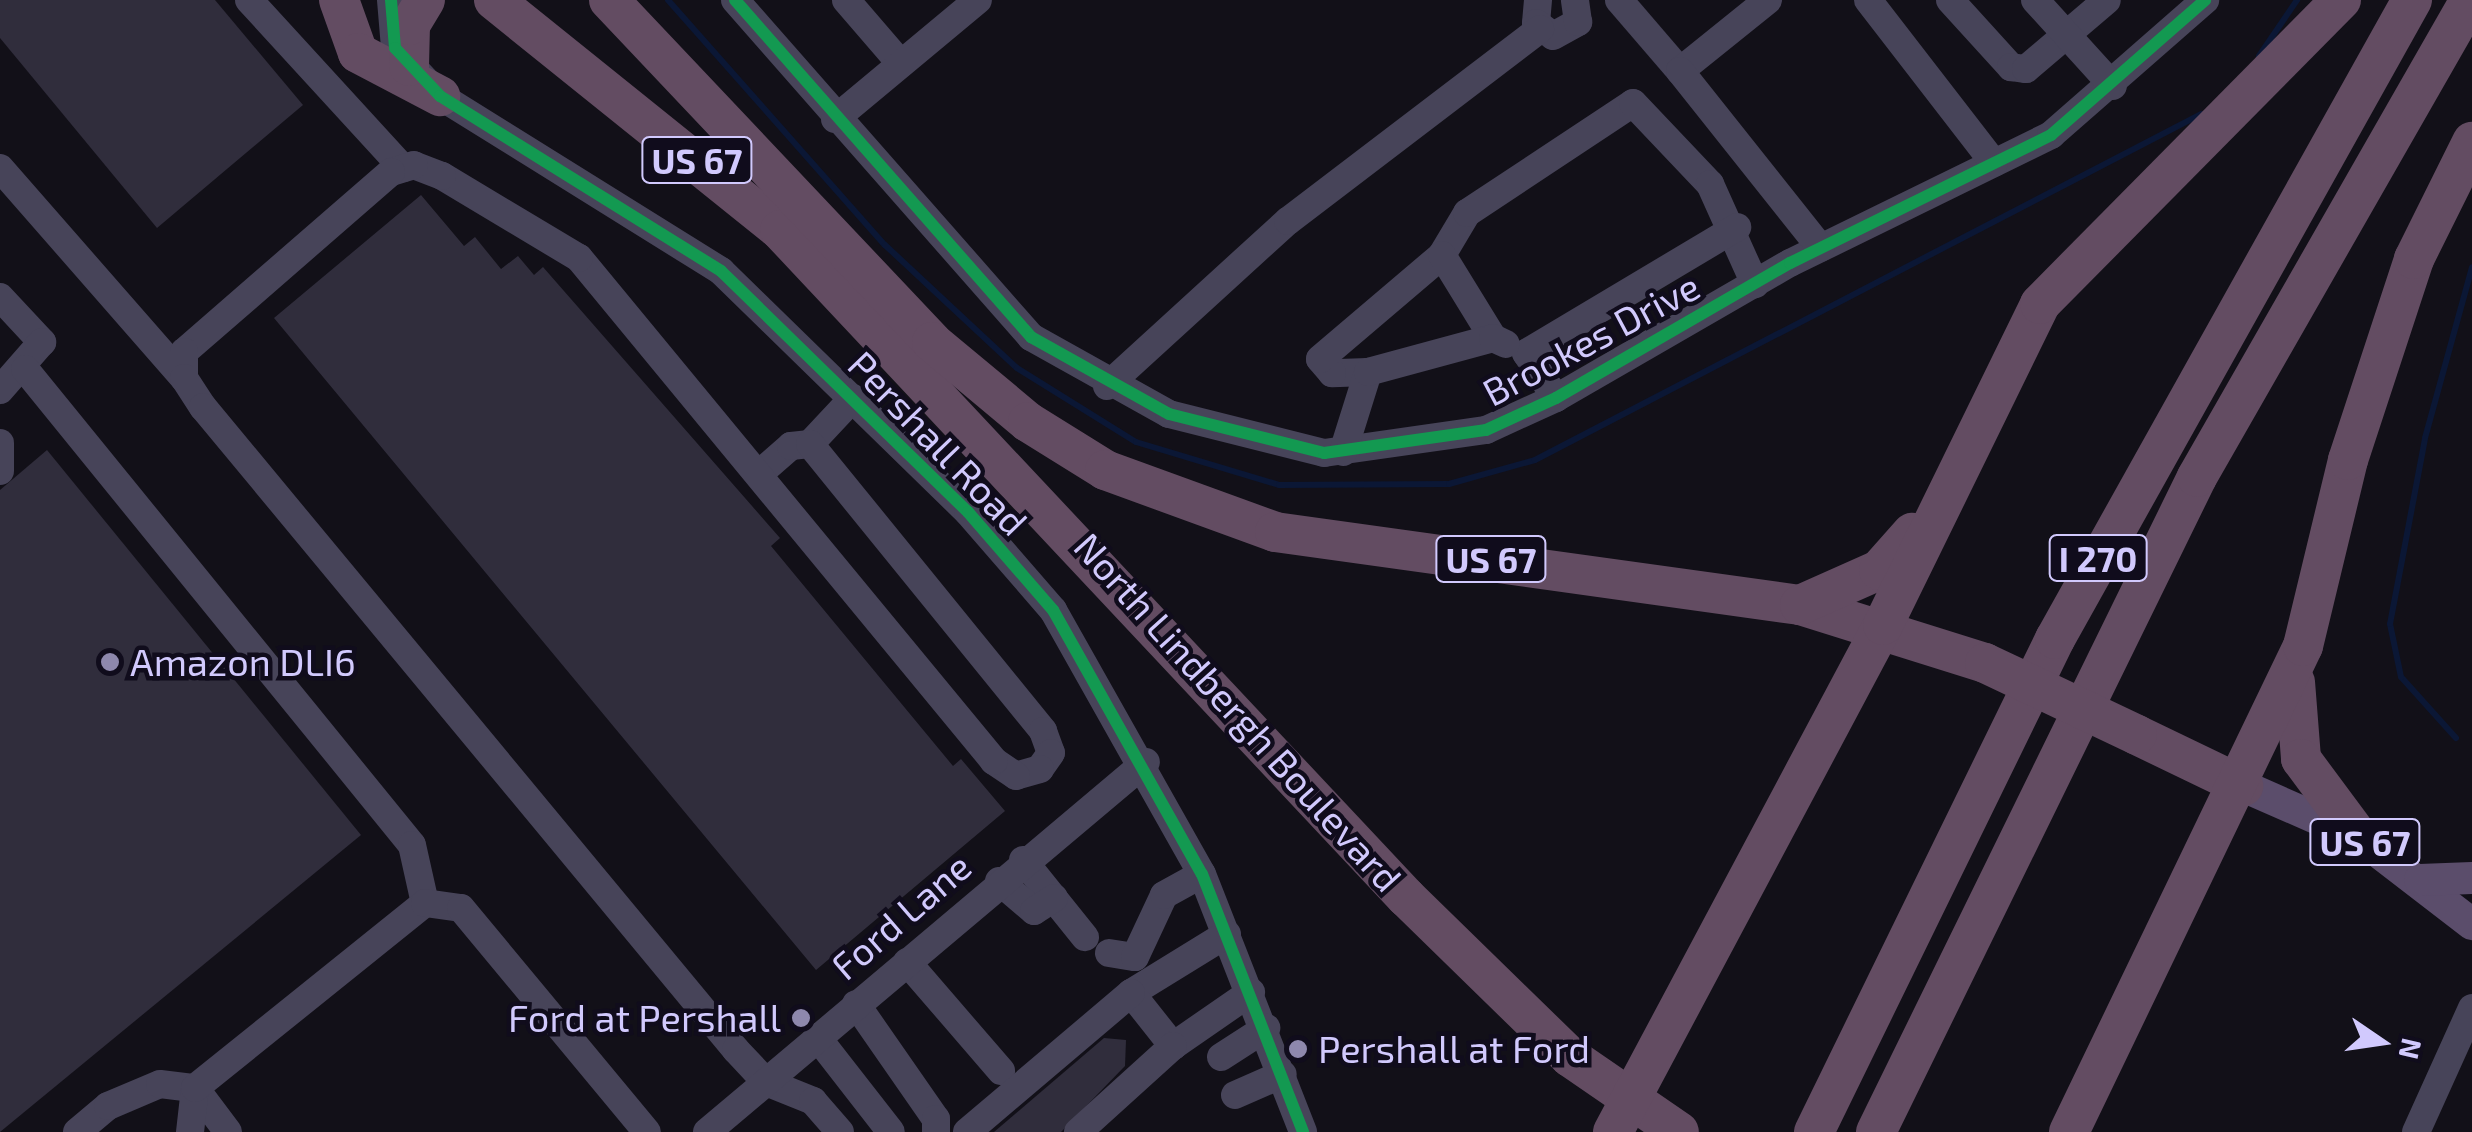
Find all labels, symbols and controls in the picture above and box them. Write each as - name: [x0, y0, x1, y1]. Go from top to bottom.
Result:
- road number: US 67: [640, 130, 754, 190]
- street label: Brookes Drive: [1475, 263, 1707, 415]
- street label: Pershall Road: [839, 341, 1037, 545]
- street label: North Lindbergh Boulevard: [1065, 524, 1411, 900]
- road number: I 270: [2048, 528, 2148, 588]
- road number: US 67: [1434, 529, 1548, 589]
- place label: Amazon DLI6: [130, 639, 356, 685]
- marker: Amazon DLI6: [99, 651, 121, 673]
- road number: US 67: [2308, 812, 2422, 872]
- street label: Ford Lane: [822, 843, 980, 989]
- north arrow: [2332, 992, 2432, 1092]
- place label: Ford at Pershall: [508, 995, 781, 1041]
- marker: Ford at Pershall: [790, 1007, 812, 1029]
- place label: Pershall at Ford: [1318, 1026, 1591, 1072]
- text: N: [2392, 1035, 2430, 1062]
- marker: Pershall at Ford: [1287, 1038, 1309, 1060]

